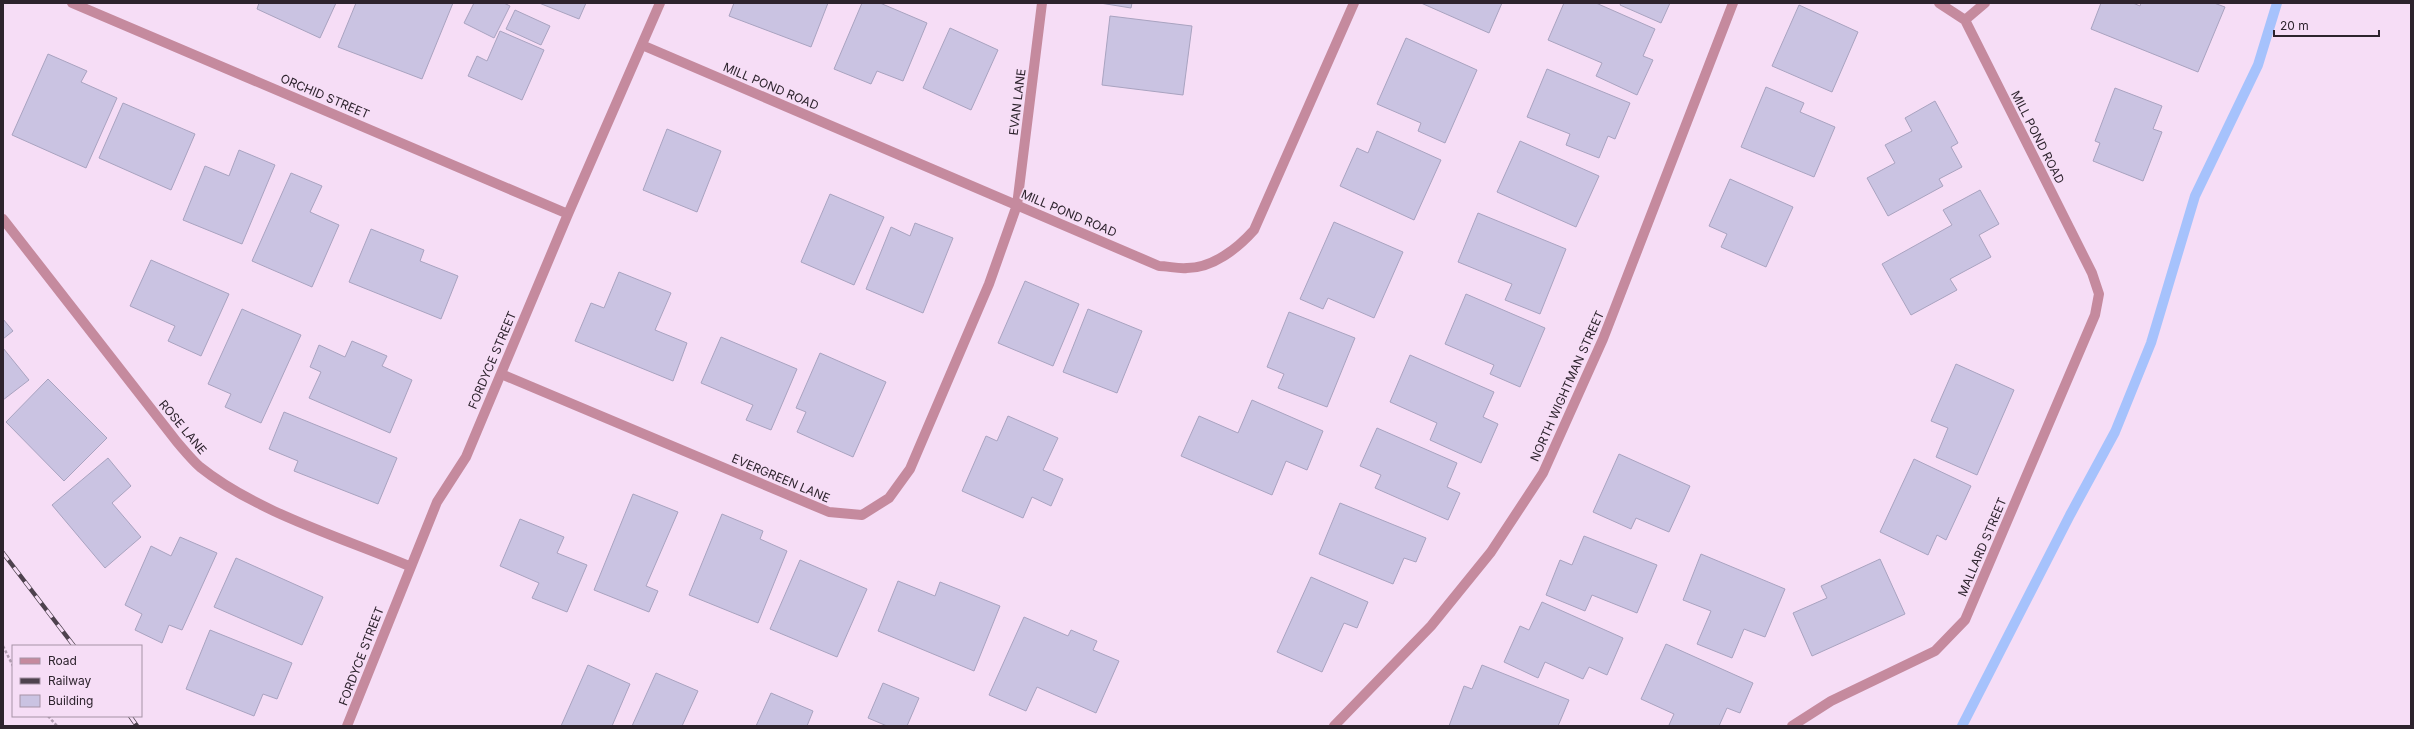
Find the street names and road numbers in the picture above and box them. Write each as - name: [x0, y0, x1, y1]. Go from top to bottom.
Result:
- street label: MILL POND ROAD: [721, 59, 821, 113]
- street label: EVAN LANE: [1005, 68, 1029, 136]
- street label: ORCHID STREET: [278, 70, 372, 122]
- street label: MILL POND ROAD: [2008, 88, 2068, 186]
- street label: MILL POND ROAD: [1019, 186, 1119, 240]
- street label: NORTH WIGHTMAN STREET: [1527, 308, 1607, 464]
- street label: FORDYCE STREET: [465, 309, 519, 411]
- street label: ROSE LANE: [156, 397, 210, 457]
- street label: EVERGREEN LANE: [730, 451, 832, 505]
- street label: MALLARD STREET: [1954, 495, 2010, 599]
- street label: FORDYCE STREET: [335, 604, 387, 708]

